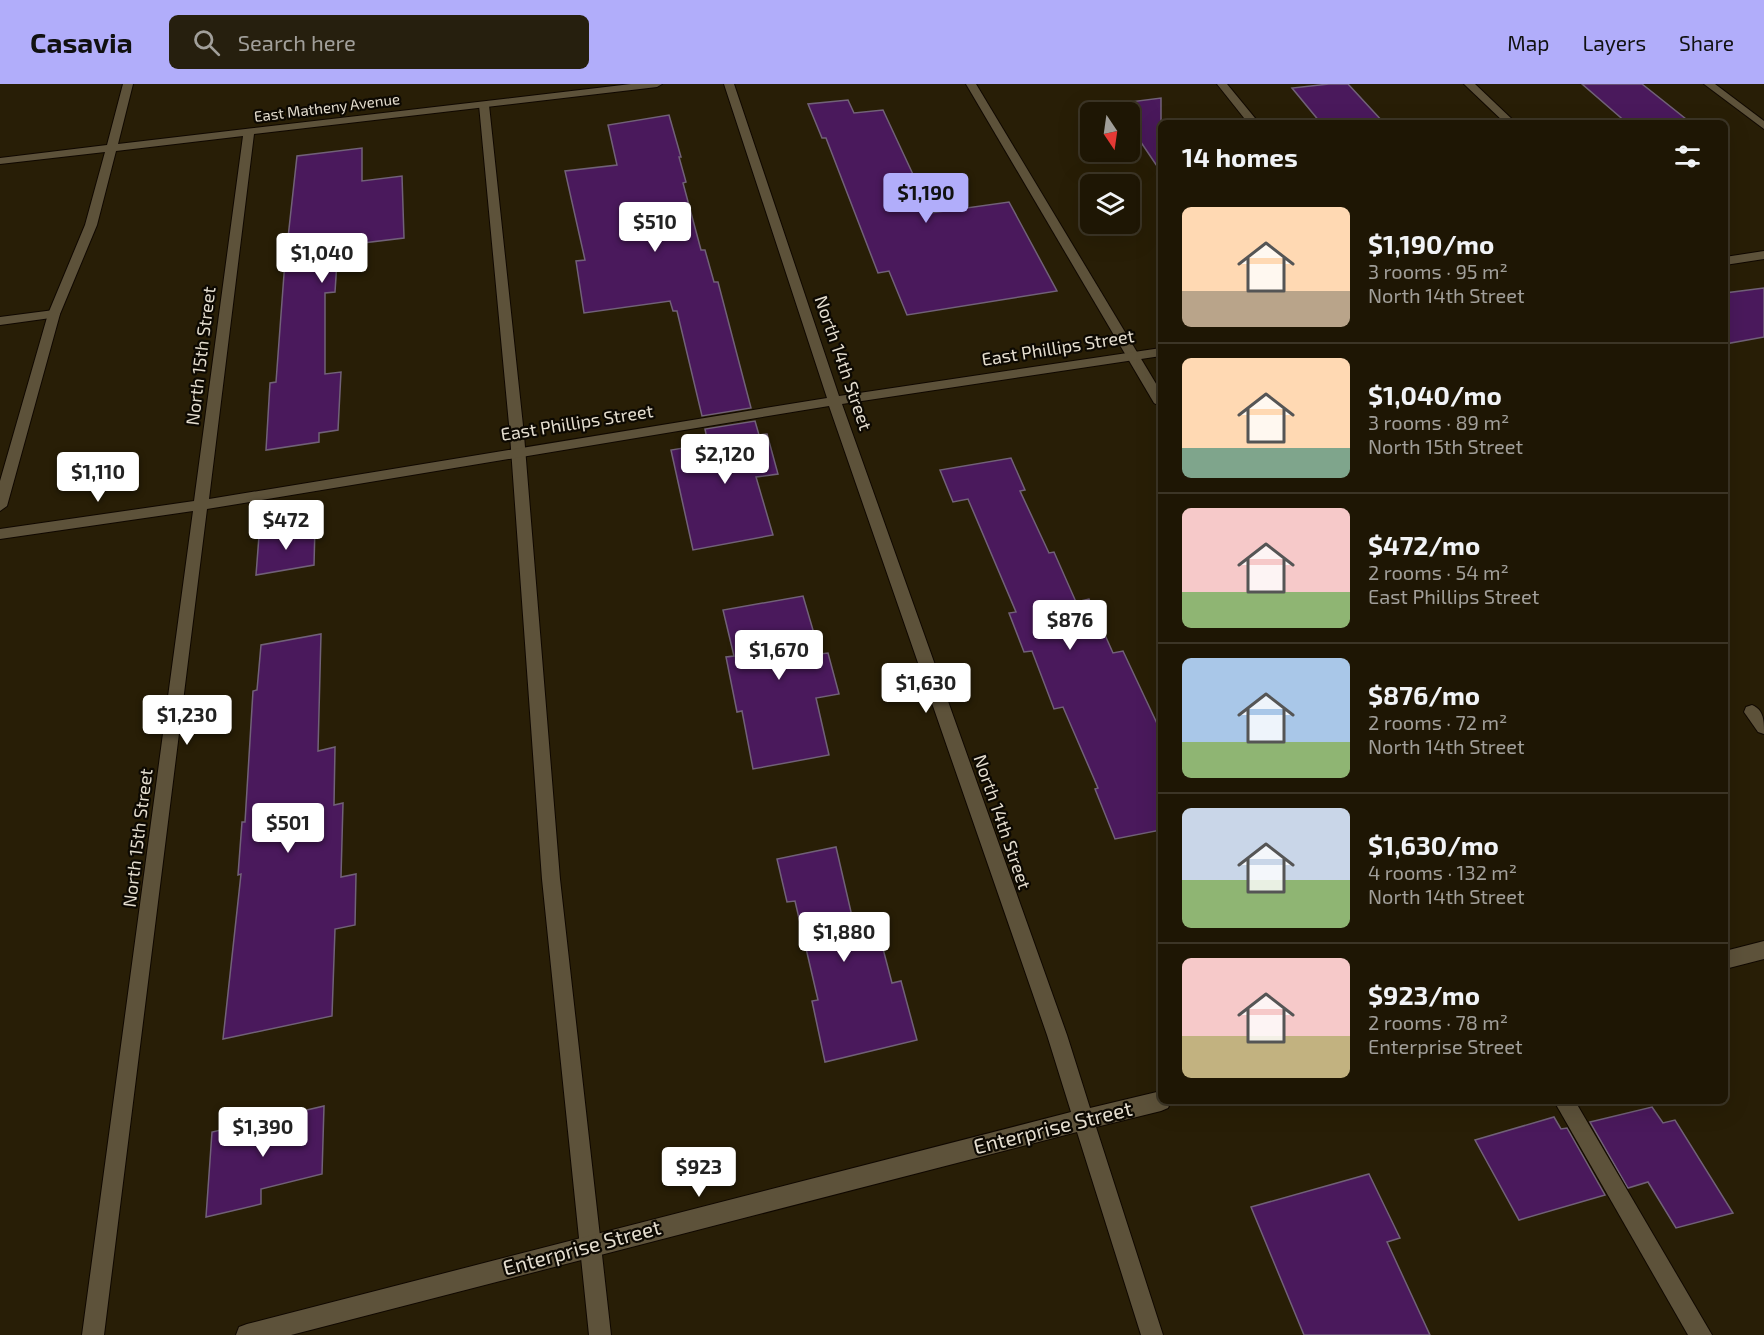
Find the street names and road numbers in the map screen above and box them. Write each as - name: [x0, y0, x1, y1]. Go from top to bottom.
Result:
- street label: East Matheny Avenue: [253, 89, 401, 125]
- street label: North 15th Street: [181, 285, 219, 427]
- street label: North 14th Street: [811, 292, 877, 433]
- street label: East Phillips Street: [980, 324, 1136, 370]
- street label: East Phillips Street: [499, 399, 655, 445]
- street label: North 14th Street: [970, 751, 1036, 892]
- street label: North 15th Street: [118, 767, 156, 909]
- street label: Enterprise Street: [971, 1095, 1134, 1158]
- street label: Enterprise Street: [500, 1213, 663, 1280]

